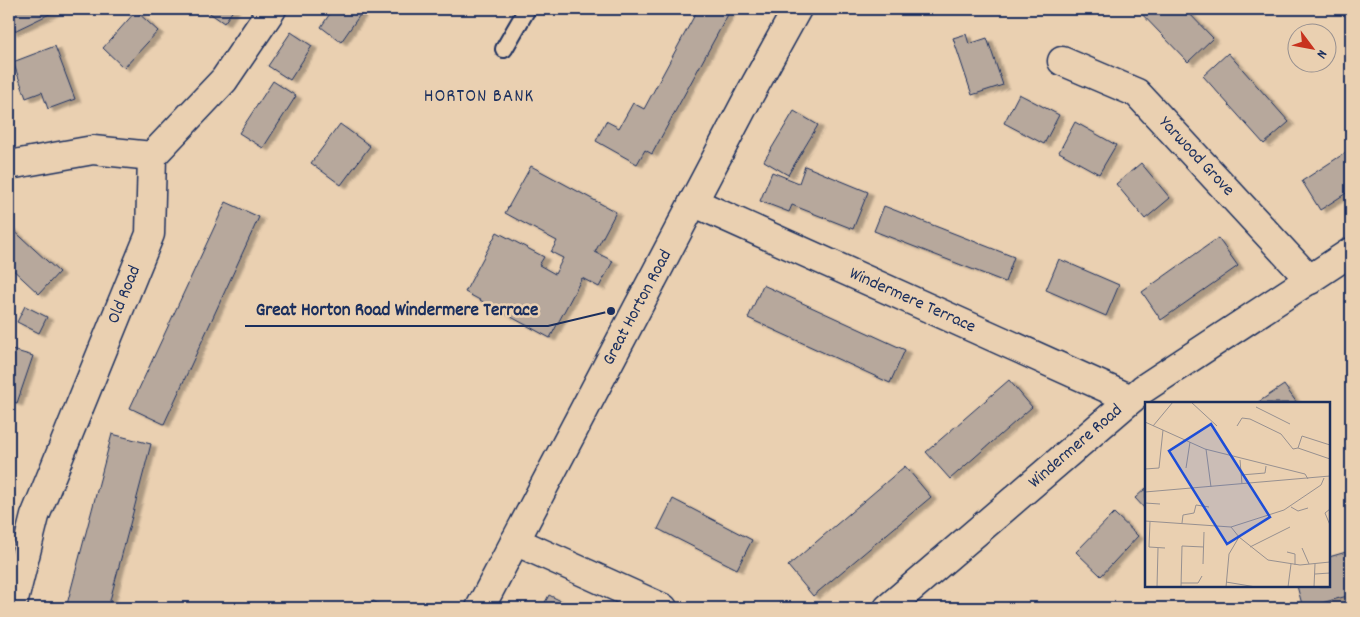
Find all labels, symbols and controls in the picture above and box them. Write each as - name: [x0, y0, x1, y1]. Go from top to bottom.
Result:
- north arrow: [1288, 22, 1338, 72]
- text: N: [1311, 46, 1332, 62]
- district label: HORTON BANK: [424, 84, 534, 111]
- street label: Yarwood Grove: [1152, 112, 1240, 203]
- street label: Great Horton Road: [597, 246, 679, 370]
- street label: Old Road: [102, 262, 148, 328]
- street label: Windermere Terrace: [845, 262, 979, 340]
- callout: Great Horton Road Windermere Terrace: [245, 292, 548, 326]
- text: Great Horton Road Windermere Terrace: [256, 298, 538, 325]
- street label: Windermere Road: [1023, 399, 1129, 495]
- inset map: [1145, 402, 1330, 587]

